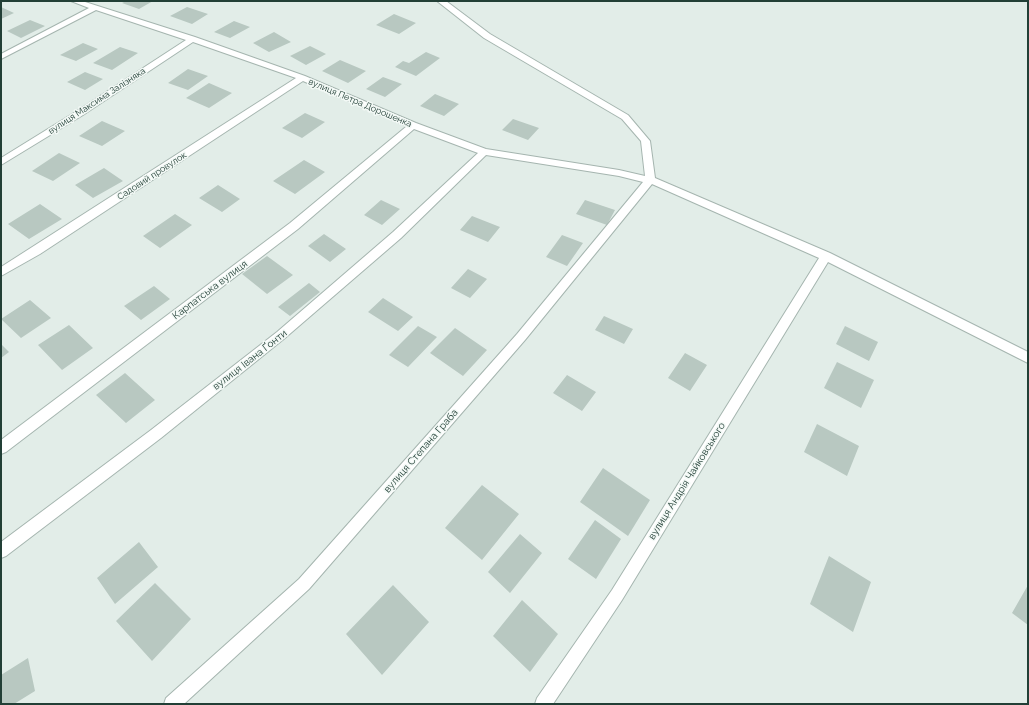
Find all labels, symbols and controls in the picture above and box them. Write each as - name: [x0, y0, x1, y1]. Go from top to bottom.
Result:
- street label: вулиця Максима Залізняка: [46, 65, 148, 137]
- street label: вулиця Петра Дорошенка: [307, 76, 413, 130]
- street label: Садовий провулок: [115, 150, 189, 202]
- street label: Карпатська вулиця: [170, 258, 250, 322]
- street label: вулиця Івана Ґонти: [211, 327, 289, 393]
- street label: вулиця Степана Граба: [381, 407, 461, 495]
- street label: вулиця Андрія Чайковського: [646, 420, 728, 542]

